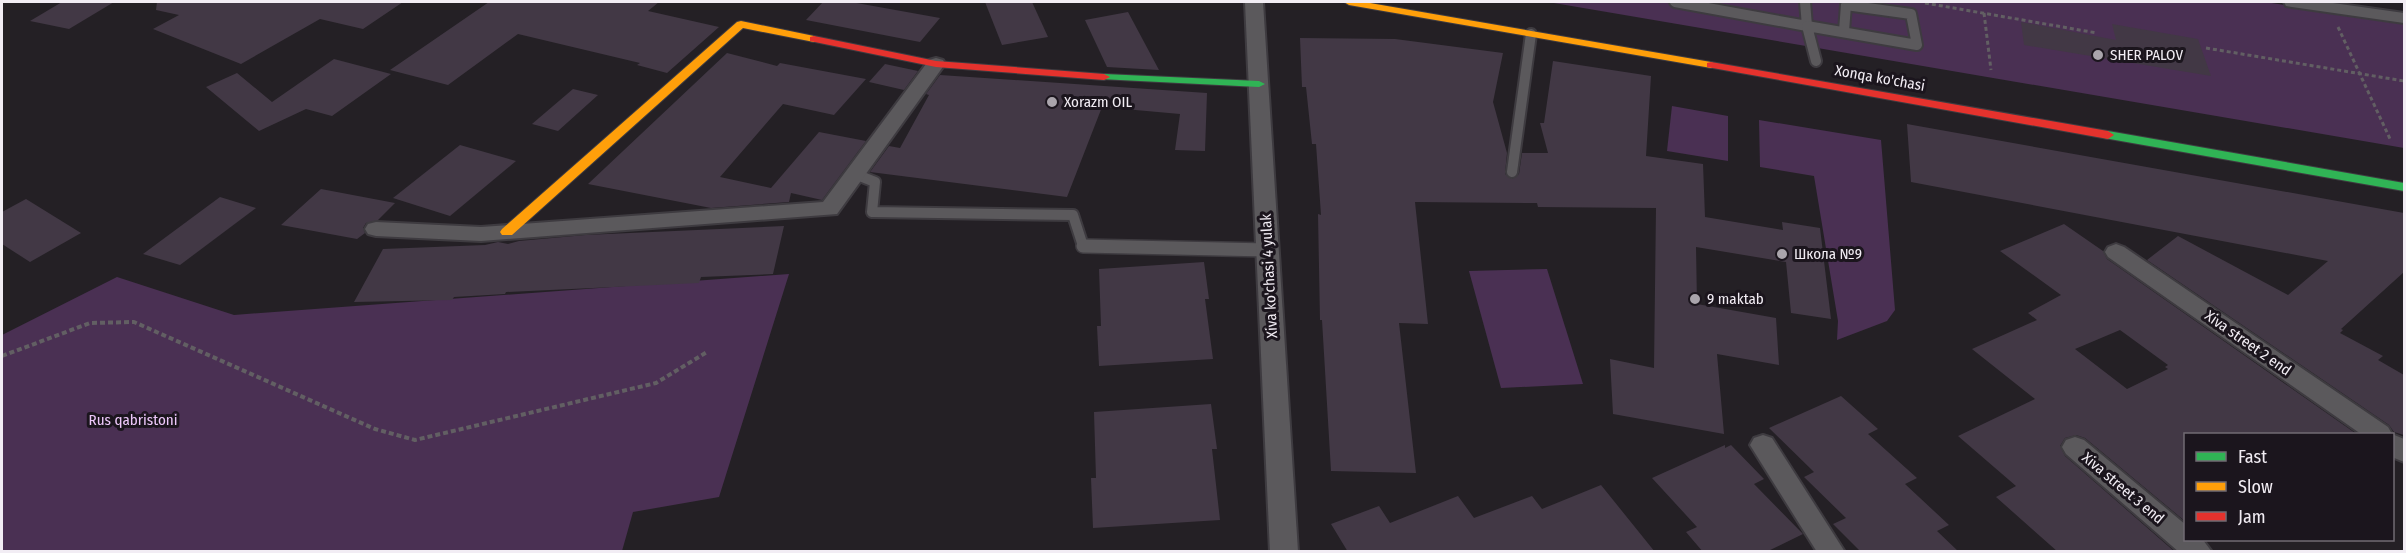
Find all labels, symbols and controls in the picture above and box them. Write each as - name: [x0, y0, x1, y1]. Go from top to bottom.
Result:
- place label: SHER PALOV: [2110, 46, 2183, 64]
- marker: SHER PALOV: [2091, 48, 2105, 62]
- street label: Xonqa ko'chasi: [1834, 61, 1926, 95]
- place label: Xorazm OIL: [1064, 93, 1132, 111]
- marker: Xorazm OIL: [1045, 95, 1059, 109]
- street label: Xiva ko'chasi 4 yulak: [1257, 213, 1281, 339]
- place label: Школа №9: [1794, 245, 1862, 263]
- marker: Школа №9: [1775, 247, 1789, 261]
- place label: 9 maktab: [1707, 290, 1764, 308]
- marker: 9 maktab: [1688, 292, 1702, 306]
- street label: Xiva street 2 end: [2201, 307, 2295, 379]
- park label: Rus qabristoni: [89, 411, 178, 429]
- legend: [2184, 433, 2394, 541]
- text: Fast: [2238, 446, 2267, 468]
- street label: Xiva street 3 end: [2078, 448, 2168, 528]
- text: Slow: [2238, 476, 2273, 498]
- text: Jam: [2238, 506, 2266, 528]

